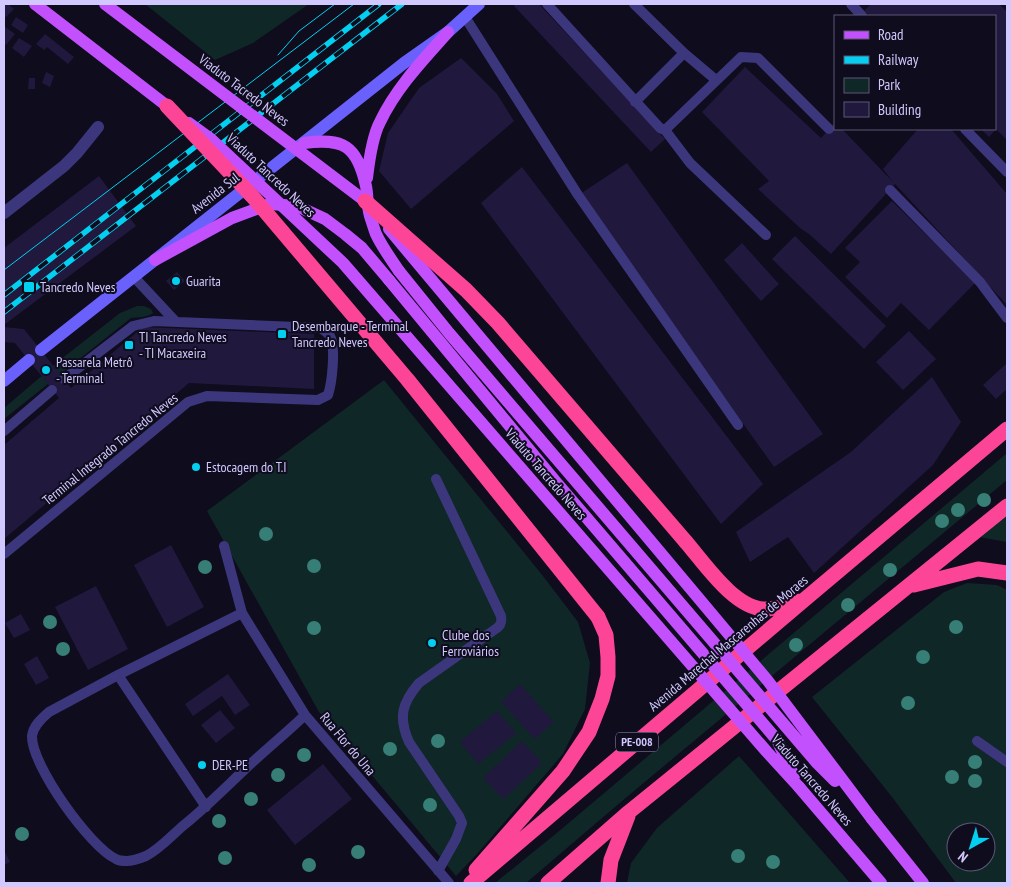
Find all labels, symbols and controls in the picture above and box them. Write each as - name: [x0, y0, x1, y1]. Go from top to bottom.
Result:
- legend: [834, 15, 996, 130]
- text: Road: [878, 25, 904, 44]
- street label: Viaduto Tacredo Neves: [194, 49, 293, 130]
- text: Railway: [878, 50, 919, 69]
- text: Park: [878, 75, 900, 94]
- text: Building: [878, 100, 921, 119]
- street label: Viaduto Tancredo Neves: [222, 128, 319, 221]
- street label: Avenida Sul: [187, 168, 243, 217]
- place label: Guarita: [186, 272, 221, 290]
- marker: Guarita: [170, 275, 182, 287]
- place label: Tancredo Neves: [40, 278, 116, 296]
- marker: Tancredo Neves: [22, 280, 36, 294]
- place label: Desembarque - Terminal Tancredo Neves: [292, 317, 409, 351]
- place label: TI Tancredo Neves - TI Macaxeira: [139, 328, 227, 362]
- marker: Desembarque - Terminal Tancredo Neves: [276, 328, 288, 340]
- marker: TI Tancredo Neves - TI Macaxeira: [123, 339, 135, 351]
- place label: Passarela Metrô - Terminal: [56, 353, 132, 387]
- marker: Passarela Metrô - Terminal: [40, 364, 52, 376]
- street label: Terminal Integrado Tancredo Neves: [39, 389, 182, 509]
- street label: Viaduto Tancredo Neves: [501, 424, 591, 524]
- place label: Estocagem do T.I: [206, 458, 287, 476]
- marker: Estocagem do T.I: [190, 461, 202, 473]
- street label: Avenida Marechal Mascarenhas de Moraes: [644, 571, 812, 715]
- place label: Clube dos Ferroviários: [442, 626, 499, 660]
- marker: Clube dos Ferroviários: [426, 637, 438, 649]
- street label: Rua Flor do Una: [316, 709, 380, 779]
- street label: Viaduto Tancredo Neves: [767, 730, 857, 830]
- road number: PE-008: [616, 732, 658, 752]
- place label: DER-PE: [212, 756, 248, 774]
- marker: DER-PE: [196, 759, 208, 771]
- north arrow: [946, 822, 996, 872]
- text: N: [954, 848, 971, 866]

